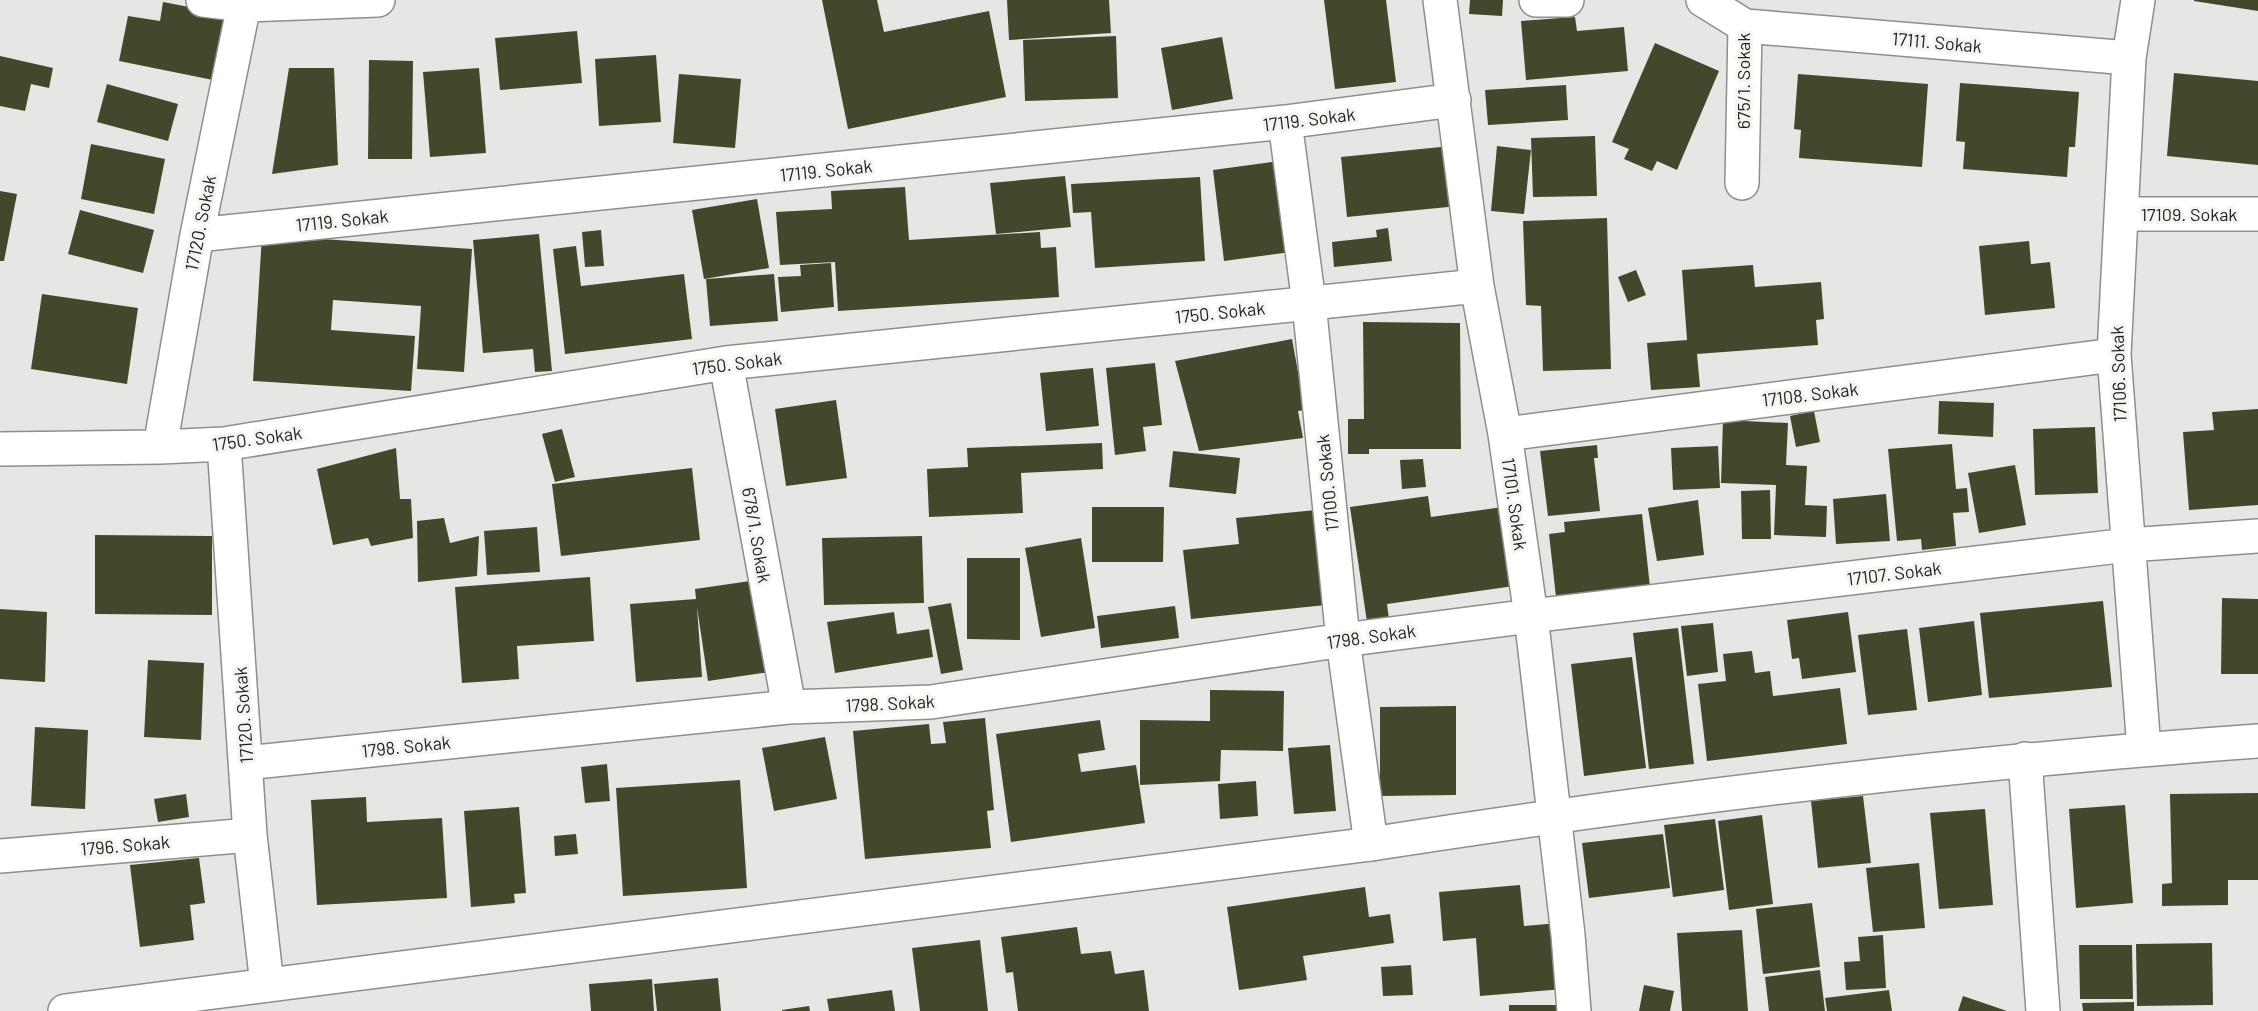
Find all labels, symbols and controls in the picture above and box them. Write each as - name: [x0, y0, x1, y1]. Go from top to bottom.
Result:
- street label: 17111. Sokak: [1891, 27, 1983, 57]
- street label: 675/1. Sokak: [1732, 33, 1754, 129]
- street label: 17119. Sokak: [1262, 102, 1356, 136]
- street label: 17119. Sokak: [779, 154, 873, 186]
- street label: 17120. Sokak: [180, 173, 220, 273]
- street label: 17109. Sokak: [2141, 203, 2237, 225]
- street label: 17119. Sokak: [295, 204, 389, 236]
- street label: 1750. Sokak: [1174, 296, 1266, 328]
- street label: 17106. Sokak: [2105, 325, 2131, 423]
- street label: 1750. Sokak: [691, 347, 783, 379]
- street label: 17108. Sokak: [1761, 377, 1859, 411]
- street label: 1750. Sokak: [211, 421, 303, 455]
- street label: 17100. Sokak: [1311, 433, 1343, 533]
- street label: 17101. Sokak: [1498, 456, 1532, 552]
- street label: 678/1. Sokak: [738, 485, 776, 585]
- street label: 17107. Sokak: [1845, 556, 1943, 590]
- street label: 1798. Sokak: [1325, 619, 1417, 653]
- street label: 17120. Sokak: [229, 666, 257, 764]
- street label: 1798. Sokak: [845, 690, 935, 716]
- street label: 1798. Sokak: [360, 730, 452, 762]
- street label: 1796. Sokak: [79, 830, 171, 860]

